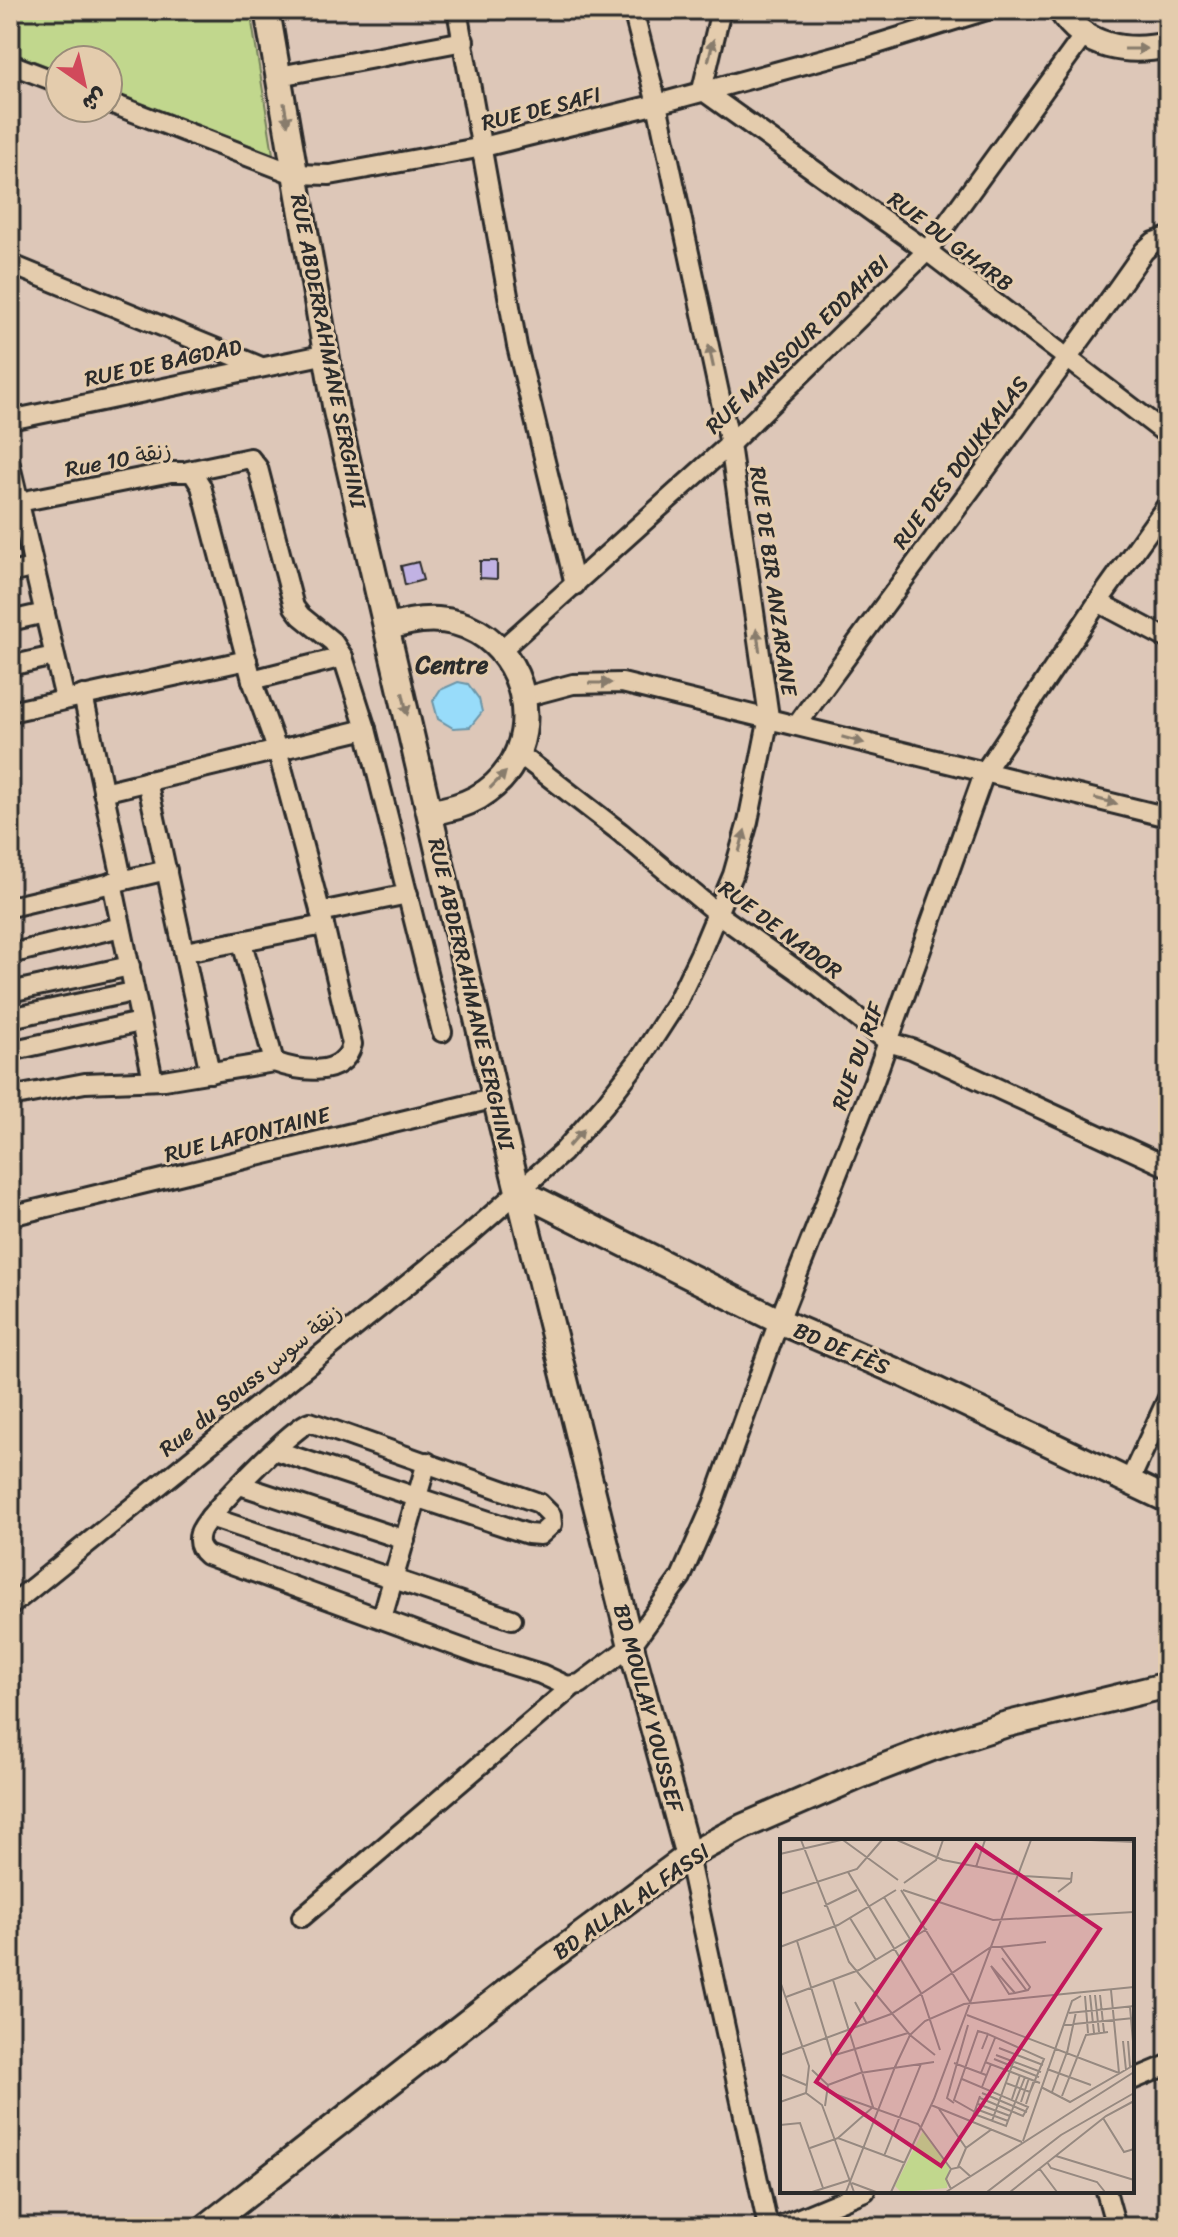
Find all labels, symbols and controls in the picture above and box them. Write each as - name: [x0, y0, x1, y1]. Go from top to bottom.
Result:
- one-way arrow: [706, 38, 718, 63]
- one-way arrow: [1124, 43, 1149, 56]
- north arrow: [44, 44, 124, 124]
- street label: RUE DE SAFI: [477, 75, 605, 142]
- text: ش: [74, 77, 116, 123]
- one-way arrow: [280, 102, 292, 127]
- street label: RUE DU GHARB: [879, 181, 1022, 302]
- street label: RUE ABDERRAHMANE SERGHINI: [279, 191, 378, 513]
- street label: RUE MANSOUR EDDAHBI: [696, 245, 899, 444]
- street label: RUE DE BAGDAD: [81, 327, 245, 398]
- one-way arrow: [704, 343, 717, 368]
- street label: RUE DES DOUKKALAS: [882, 367, 1039, 558]
- street label: Rue 10 زنقة: [62, 430, 174, 489]
- street label: RUE DE BIR ANZARANE: [738, 464, 809, 700]
- one-way arrow: [751, 627, 764, 652]
- district label: Centre: [415, 644, 489, 686]
- one-way arrow: [588, 677, 613, 689]
- one-way arrow: [399, 692, 412, 717]
- one-way arrow: [841, 735, 866, 747]
- one-way arrow: [489, 771, 507, 790]
- one-way arrow: [1094, 796, 1119, 808]
- one-way arrow: [737, 828, 749, 853]
- street label: RUE ABDERRAHMANE SERGHINI: [417, 834, 527, 1155]
- street label: RUE DE NADOR: [710, 869, 851, 989]
- street label: RUE DU RIF: [820, 996, 895, 1116]
- street label: RUE LAFONTAINE: [160, 1095, 336, 1174]
- one-way arrow: [566, 1128, 584, 1147]
- street label: Rue du Souss زنقة سوس: [150, 1294, 351, 1467]
- street label: BD DE FÈS: [787, 1311, 896, 1386]
- street label: BD MOULAY YOUSSEF: [602, 1600, 696, 1819]
- street label: BD ALLAL AL FASSI: [544, 1832, 718, 1970]
- inset map: [780, 1839, 1134, 2193]

